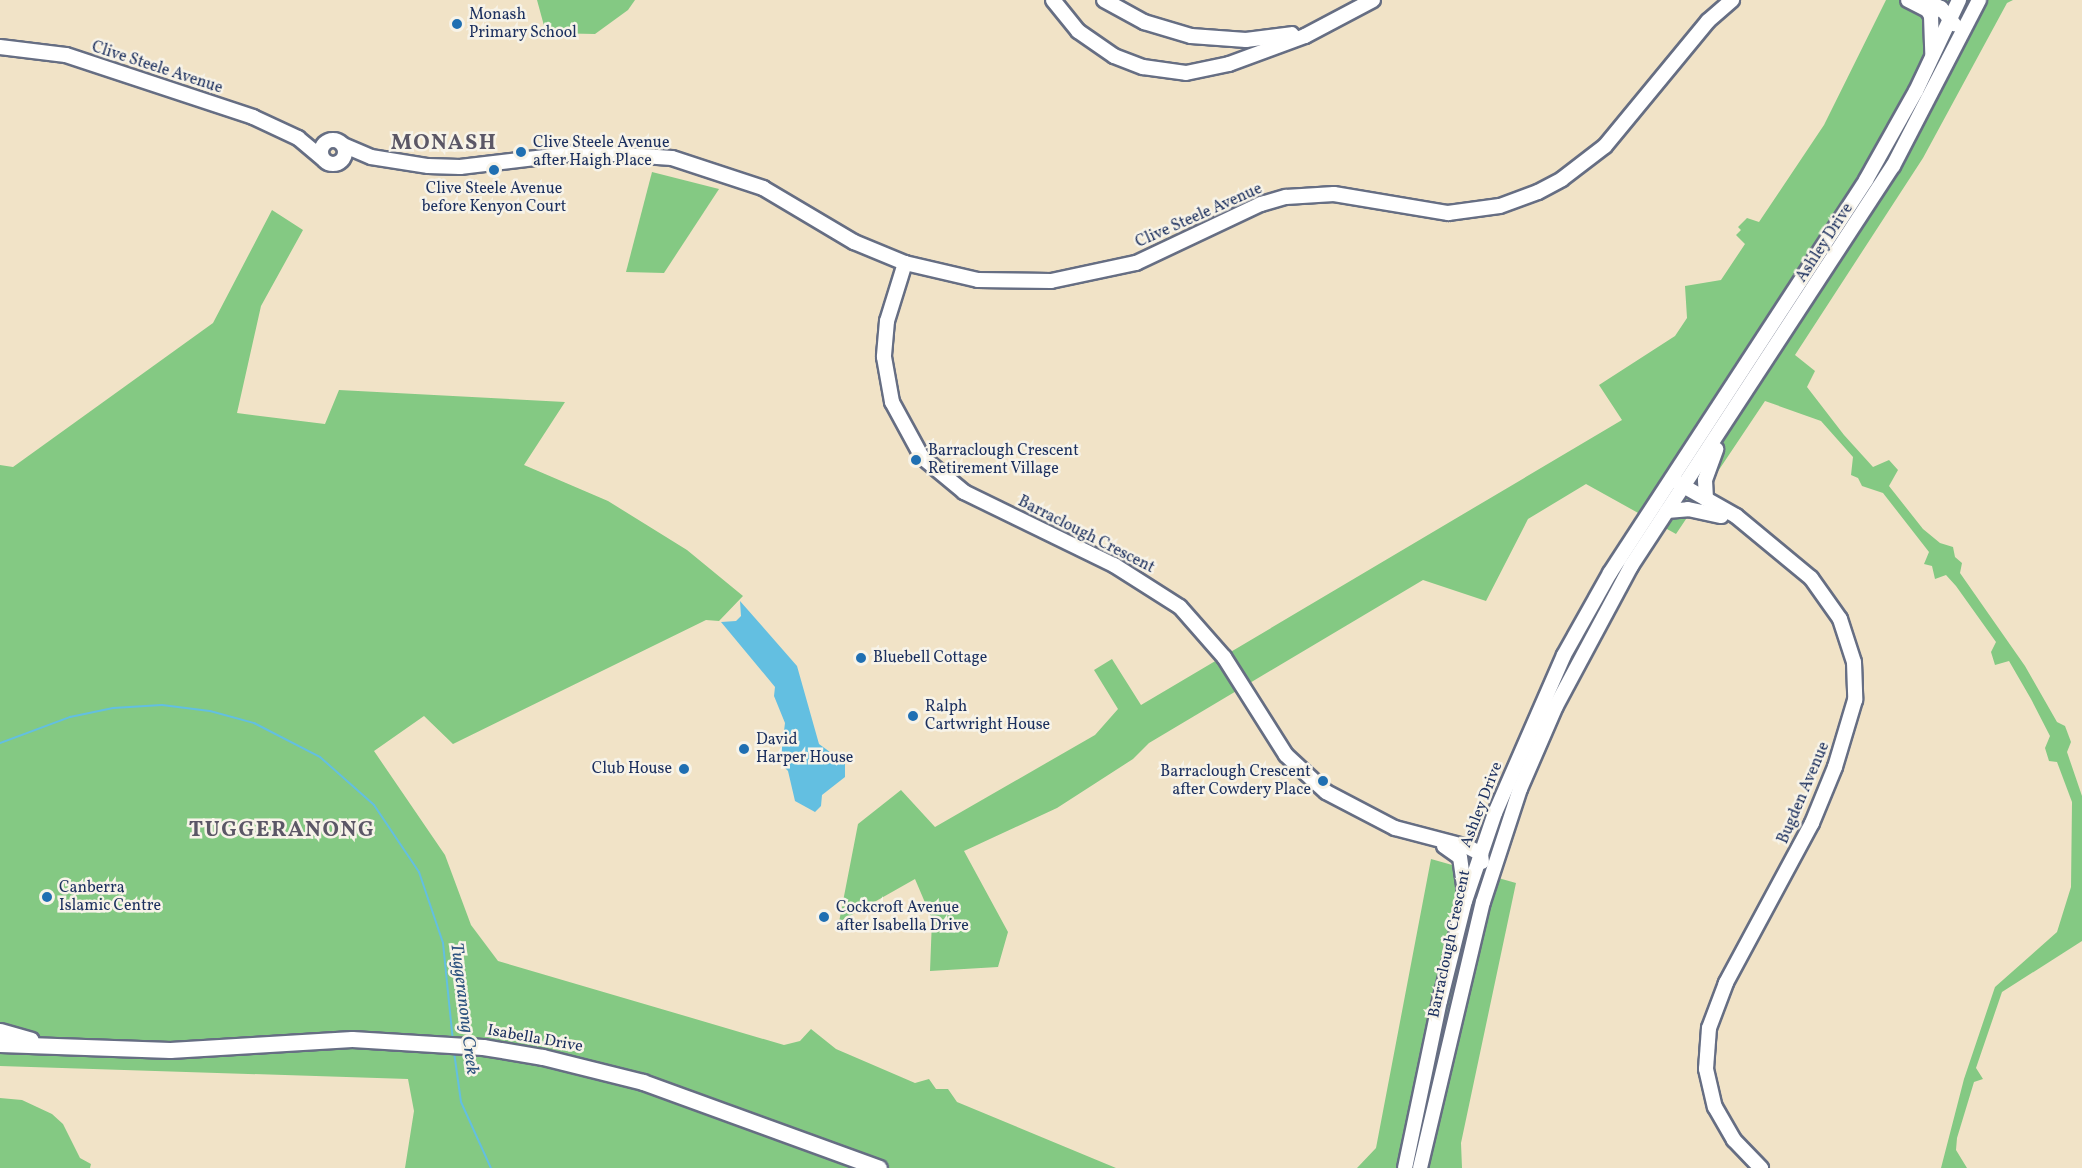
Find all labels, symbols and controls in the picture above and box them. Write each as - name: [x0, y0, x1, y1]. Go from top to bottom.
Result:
- place label: Monash Primary School: [469, 5, 577, 43]
- marker: Monash Primary School: [450, 17, 464, 31]
- street label: Clive Steele Avenue: [89, 38, 225, 98]
- district label: MONASH: [391, 131, 497, 157]
- place label: Clive Steele Avenue after Haigh Place: [533, 133, 669, 171]
- marker: Clive Steele Avenue after Haigh Place: [514, 145, 528, 159]
- marker: Clive Steele Avenue before Kenyon Court: [487, 163, 501, 177]
- place label: Clive Steele Avenue before Kenyon Court: [422, 179, 566, 217]
- street label: Clive Steele Avenue: [1133, 179, 1265, 253]
- street label: Ashley Drive: [1792, 200, 1858, 286]
- place label: Barraclough Crescent Retirement Village: [928, 441, 1079, 479]
- marker: Barraclough Crescent Retirement Village: [909, 453, 923, 467]
- street label: Barraclough Crescent: [1014, 492, 1158, 578]
- place label: Bluebell Cottage: [873, 648, 987, 668]
- marker: Bluebell Cottage: [854, 651, 868, 665]
- place label: Ralph Cartwright House: [925, 697, 1050, 735]
- marker: Ralph Cartwright House: [906, 709, 920, 723]
- place label: David Harper House: [756, 730, 853, 768]
- street label: Bugden Avenue: [1774, 739, 1834, 847]
- marker: David Harper House: [737, 742, 751, 756]
- place label: Club House: [592, 759, 672, 779]
- street label: Ashley Drive: [1457, 759, 1507, 851]
- marker: Club House: [677, 762, 691, 776]
- place label: Barraclough Crescent after Cowdery Place: [1160, 762, 1311, 800]
- marker: Barraclough Crescent after Cowdery Place: [1316, 774, 1330, 788]
- district label: TUGGERANONG: [189, 818, 375, 844]
- street label: Barraclough Crescent: [1425, 868, 1475, 1020]
- place label: Canberra Islamic Centre: [59, 878, 161, 916]
- marker: Canberra Islamic Centre: [40, 890, 54, 904]
- place label: Cockcroft Avenue after Isabella Drive: [836, 898, 969, 936]
- marker: Cockcroft Avenue after Isabella Drive: [817, 910, 831, 924]
- water label: Tuggeranong Creek: [444, 942, 482, 1076]
- street label: Isabella Drive: [486, 1021, 584, 1057]

